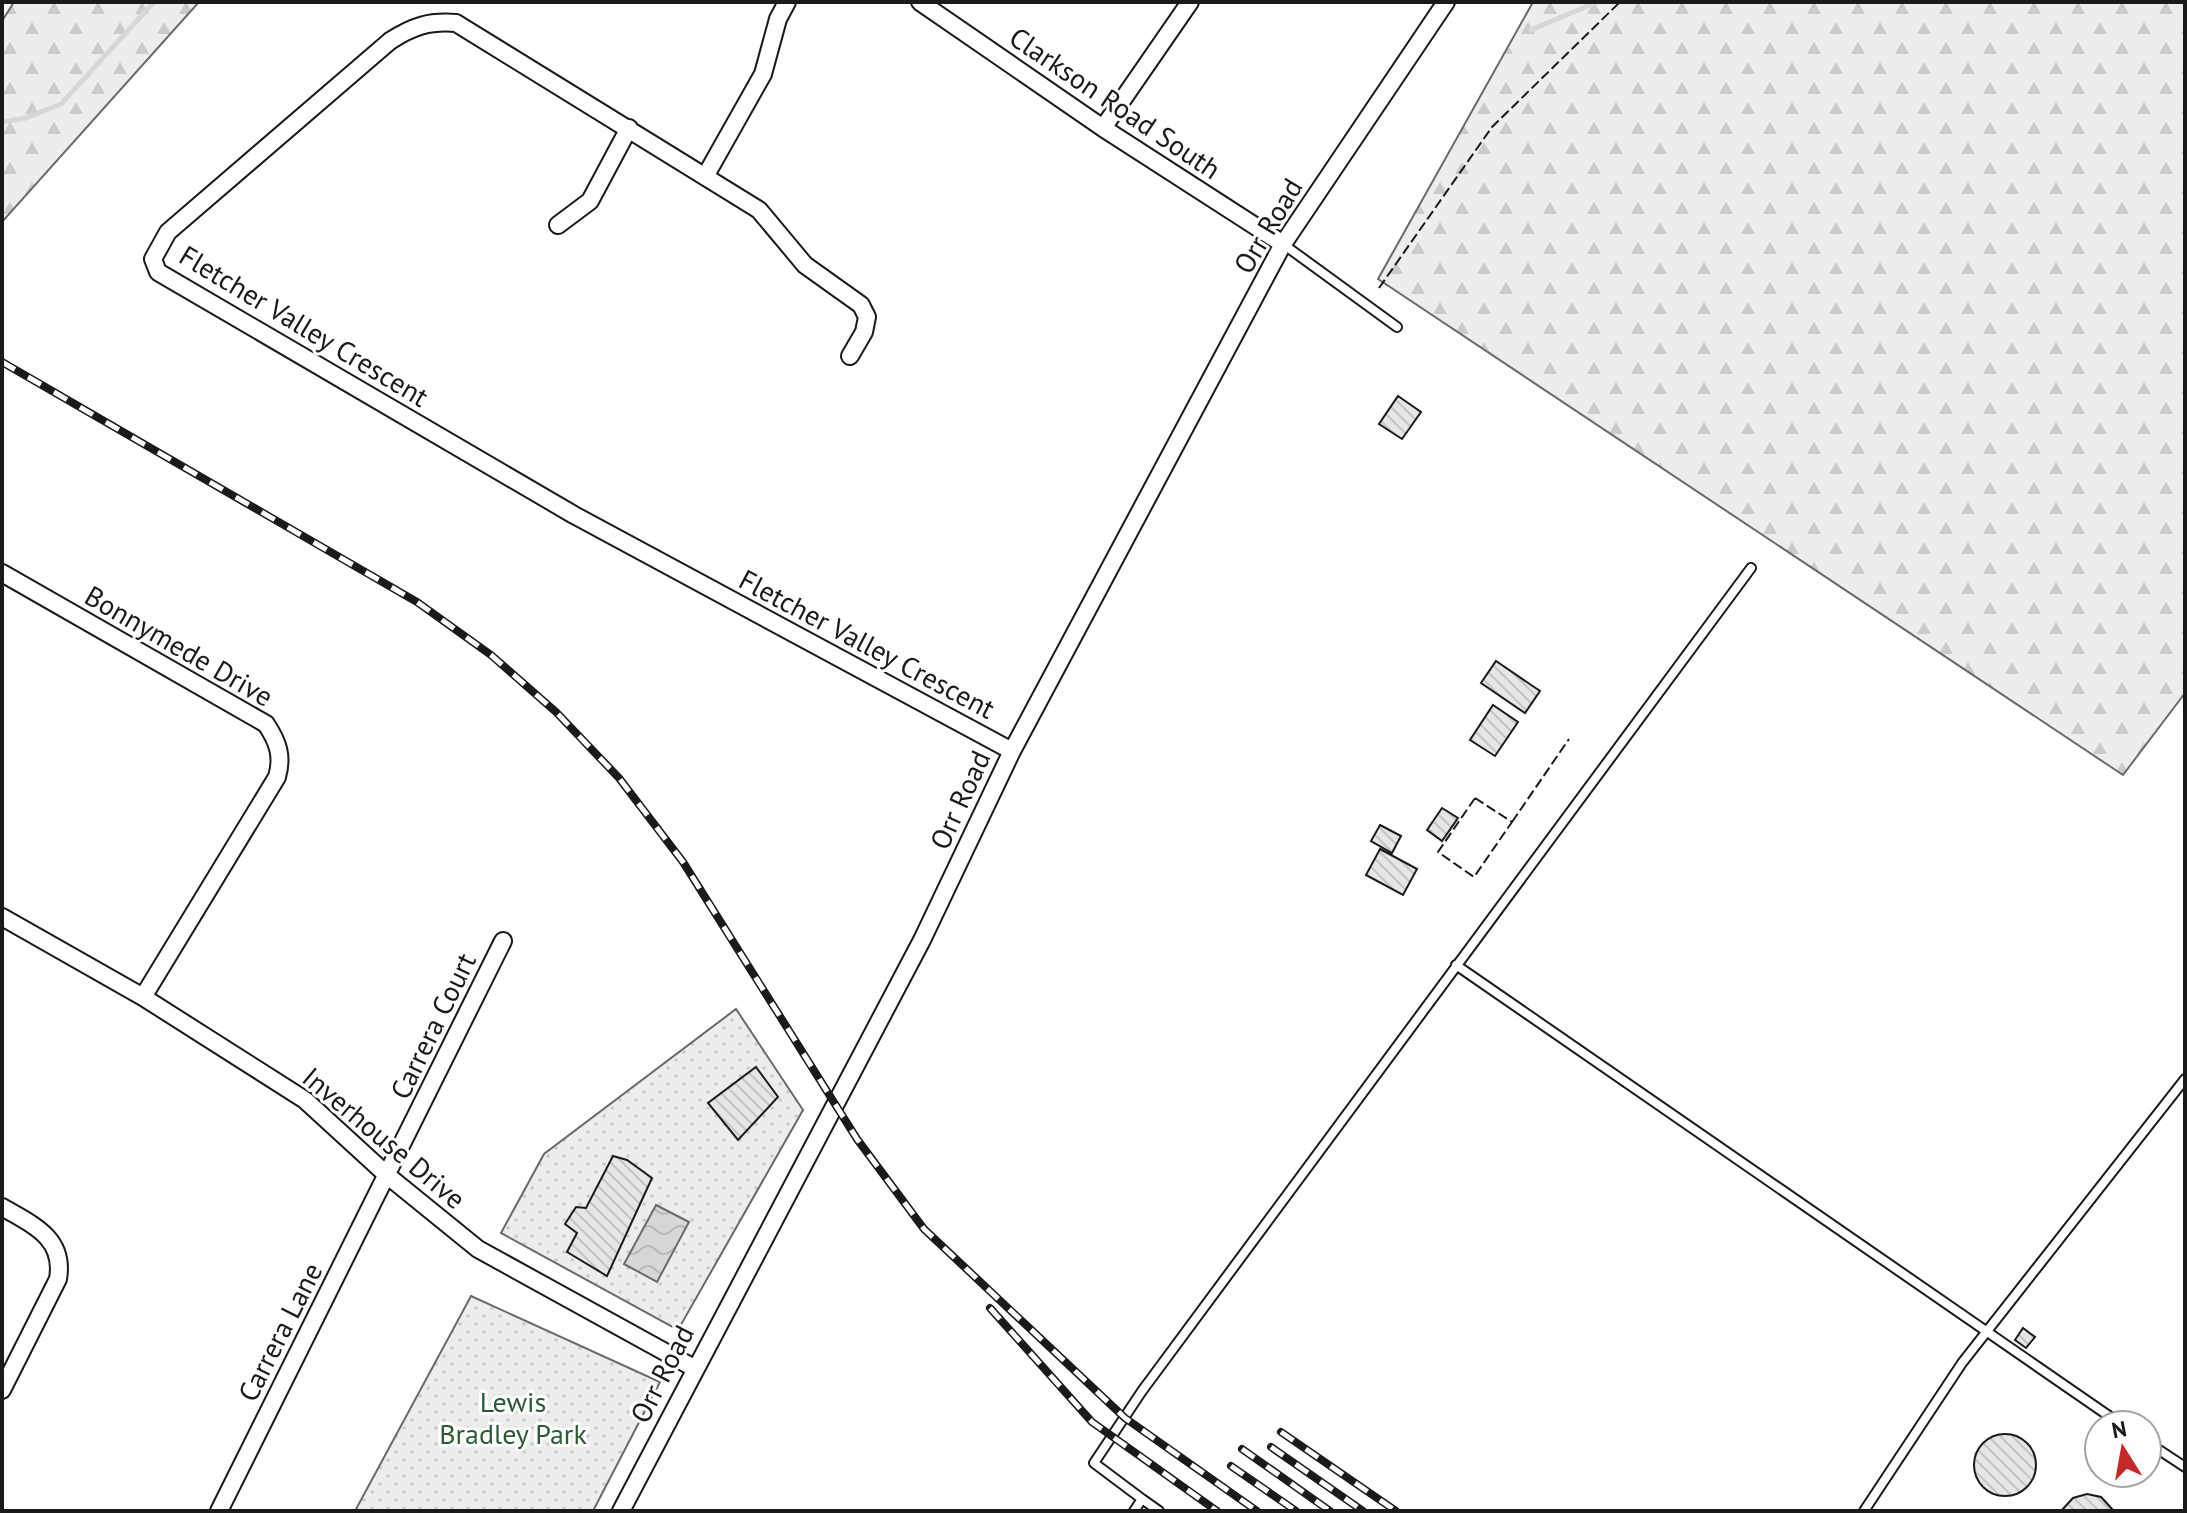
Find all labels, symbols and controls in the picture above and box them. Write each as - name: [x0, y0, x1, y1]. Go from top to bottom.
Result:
- street label: Clarkson Road South: [1003, 18, 1228, 187]
- street label: Orr Road: [1225, 171, 1310, 280]
- street label: Fletcher Valley Crescent: [173, 236, 436, 415]
- street label: Fletcher Valley Crescent: [733, 560, 1002, 727]
- street label: Bonnymede Drive: [78, 577, 280, 714]
- street label: Orr Road: [921, 744, 998, 855]
- street label: Carrera Court: [381, 946, 484, 1105]
- street label: Inverhouse Drive: [295, 1059, 474, 1217]
- street label: Carrera Lane: [229, 1256, 330, 1407]
- street label: Orr Road: [621, 1319, 702, 1429]
- park label: Lewis Bradley Park: [439, 1383, 587, 1452]
- north arrow: [2083, 1409, 2163, 1489]
- text: N: [2109, 1414, 2129, 1444]

